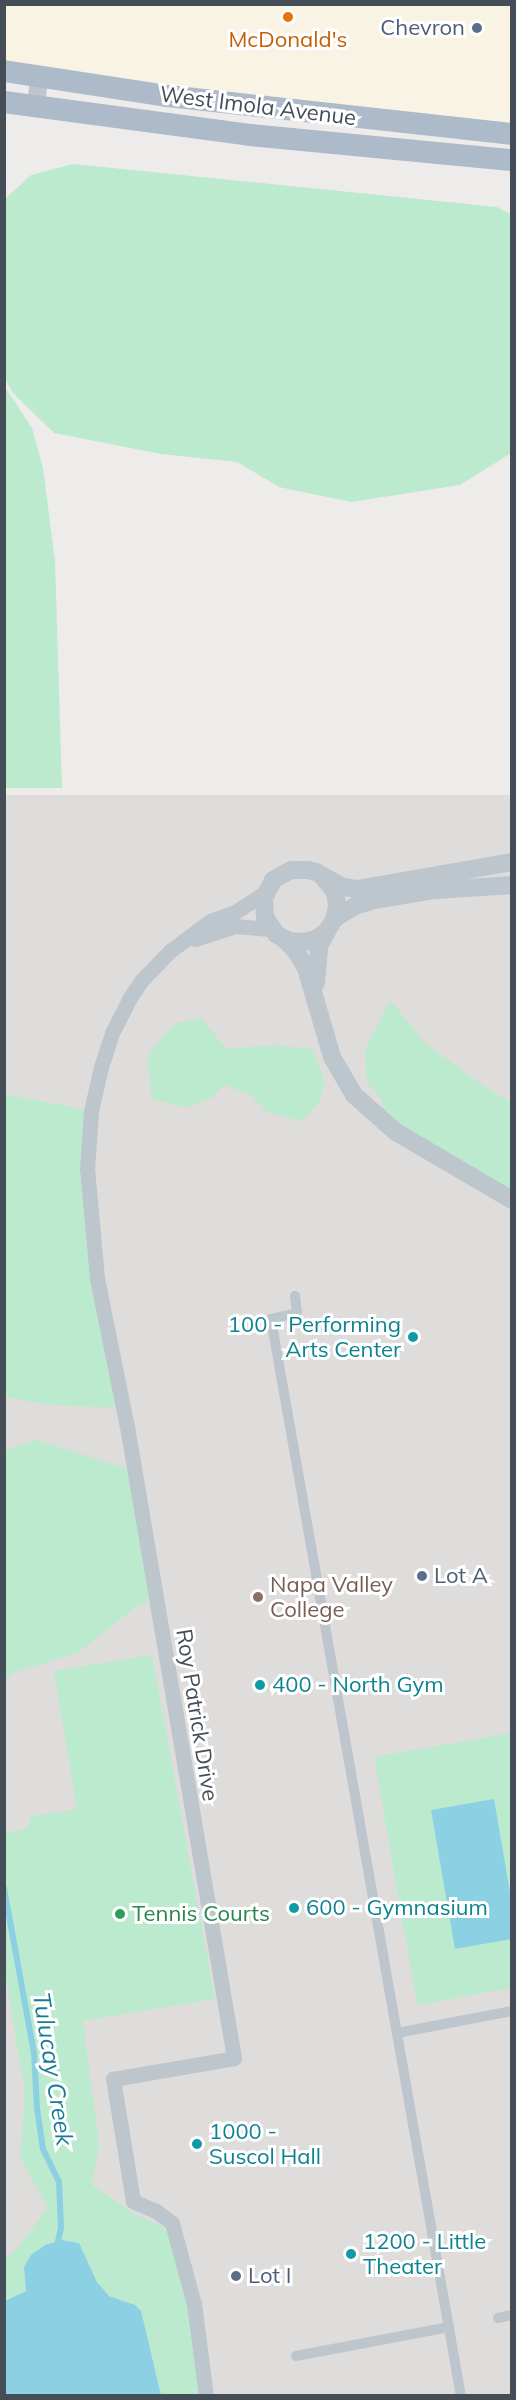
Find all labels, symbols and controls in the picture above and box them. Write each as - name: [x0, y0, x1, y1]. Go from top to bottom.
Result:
- marker: McDonald's: [281, 10, 295, 24]
- place label: Chevron: [380, 15, 465, 41]
- marker: Chevron: [470, 21, 484, 35]
- place label: McDonald's: [228, 27, 348, 53]
- street label: West Imola Avenue: [158, 81, 358, 131]
- place label: 100 - Performing Arts Center: [228, 1311, 401, 1362]
- marker: 100 - Performing Arts Center: [406, 1330, 420, 1344]
- place label: Lot A: [434, 1563, 488, 1589]
- marker: Lot A: [415, 1569, 429, 1583]
- place label: Napa Valley College: [270, 1571, 393, 1622]
- marker: Napa Valley College: [251, 1590, 265, 1604]
- street label: Roy Patrick Drive: [170, 1627, 224, 1803]
- place label: 400 - North Gym: [272, 1672, 443, 1698]
- marker: 400 - North Gym: [253, 1678, 267, 1692]
- place label: 600 - Gymnasium: [306, 1895, 488, 1921]
- place label: Tennis Courts: [132, 1901, 270, 1927]
- marker: 600 - Gymnasium: [287, 1901, 301, 1915]
- marker: Tennis Courts: [113, 1907, 127, 1921]
- water label: Tulucay Creek: [27, 1990, 79, 2148]
- place label: 1000 - Suscol Hall: [209, 2118, 321, 2170]
- marker: 1000 - Suscol Hall: [190, 2137, 204, 2151]
- place label: 1200 - Little Theater: [363, 2228, 486, 2280]
- marker: 1200 - Little Theater: [344, 2247, 358, 2261]
- place label: Lot I: [248, 2263, 291, 2289]
- marker: Lot I: [229, 2269, 243, 2283]

